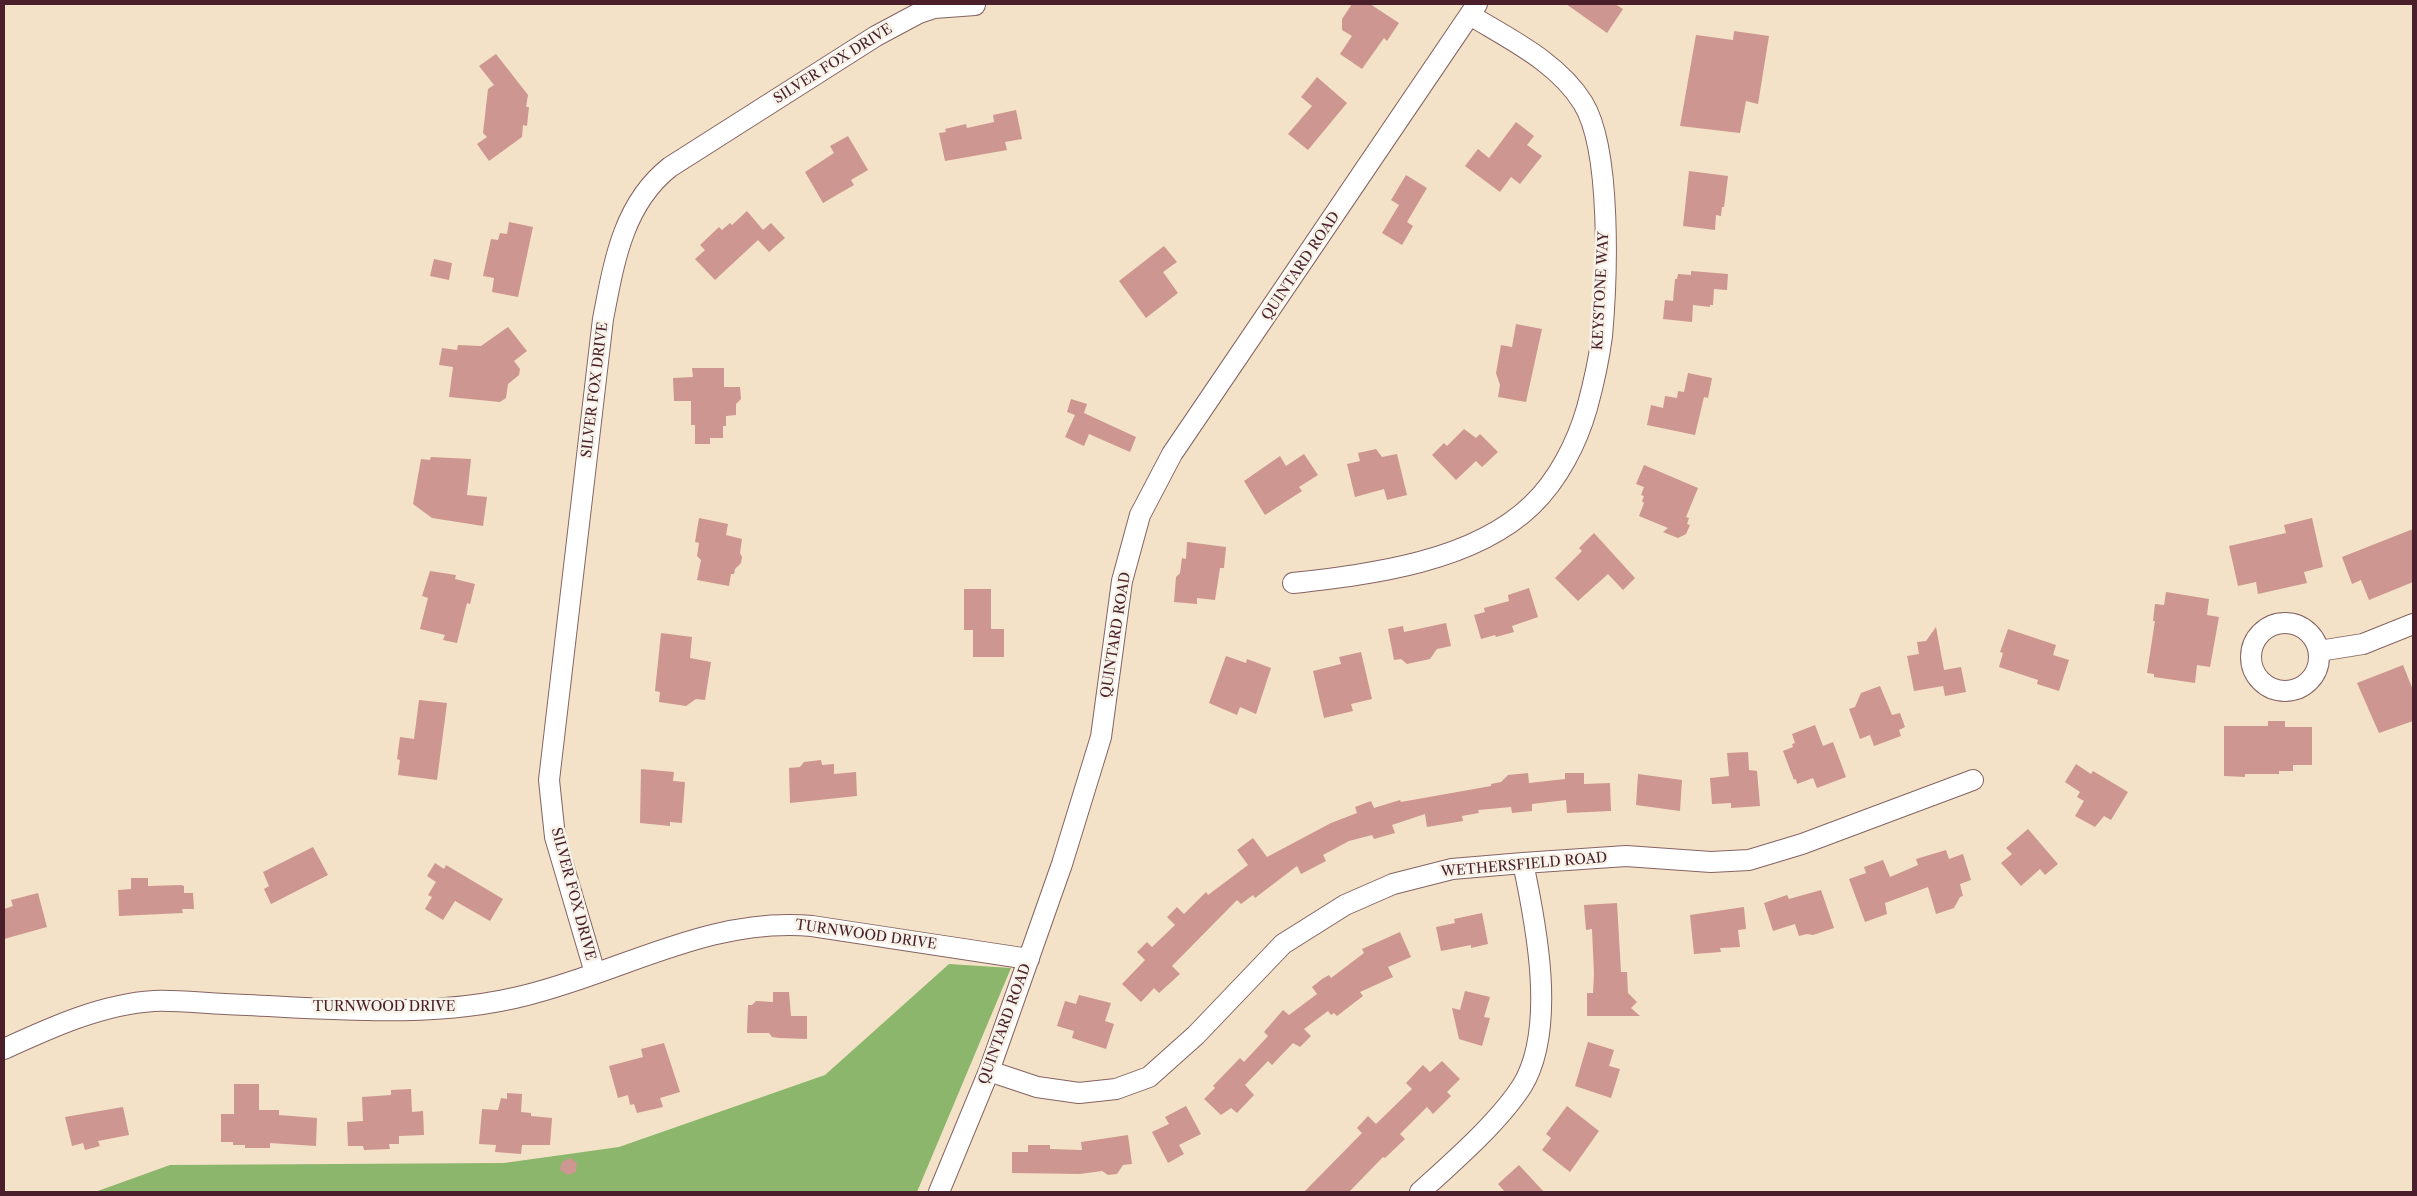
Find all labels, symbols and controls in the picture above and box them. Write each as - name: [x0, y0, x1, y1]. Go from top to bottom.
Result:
- street label: SILVER FOX DRIVE: [771, 21, 895, 107]
- street label: QUINTARD ROAD: [1258, 209, 1344, 323]
- street label: KEYSTONE WAY: [1589, 231, 1613, 351]
- street label: SILVER FOX DRIVE: [578, 321, 612, 459]
- street label: QUINTARD ROAD: [1098, 571, 1134, 699]
- street label: SILVER FOX DRIVE: [547, 826, 599, 962]
- street label: WETHERSFIELD ROAD: [1440, 849, 1608, 881]
- street label: TURNWOOD DRIVE: [794, 917, 938, 953]
- street label: QUINTARD ROAD: [975, 961, 1035, 1087]
- street label: TURNWOOD DRIVE: [313, 999, 455, 1015]

